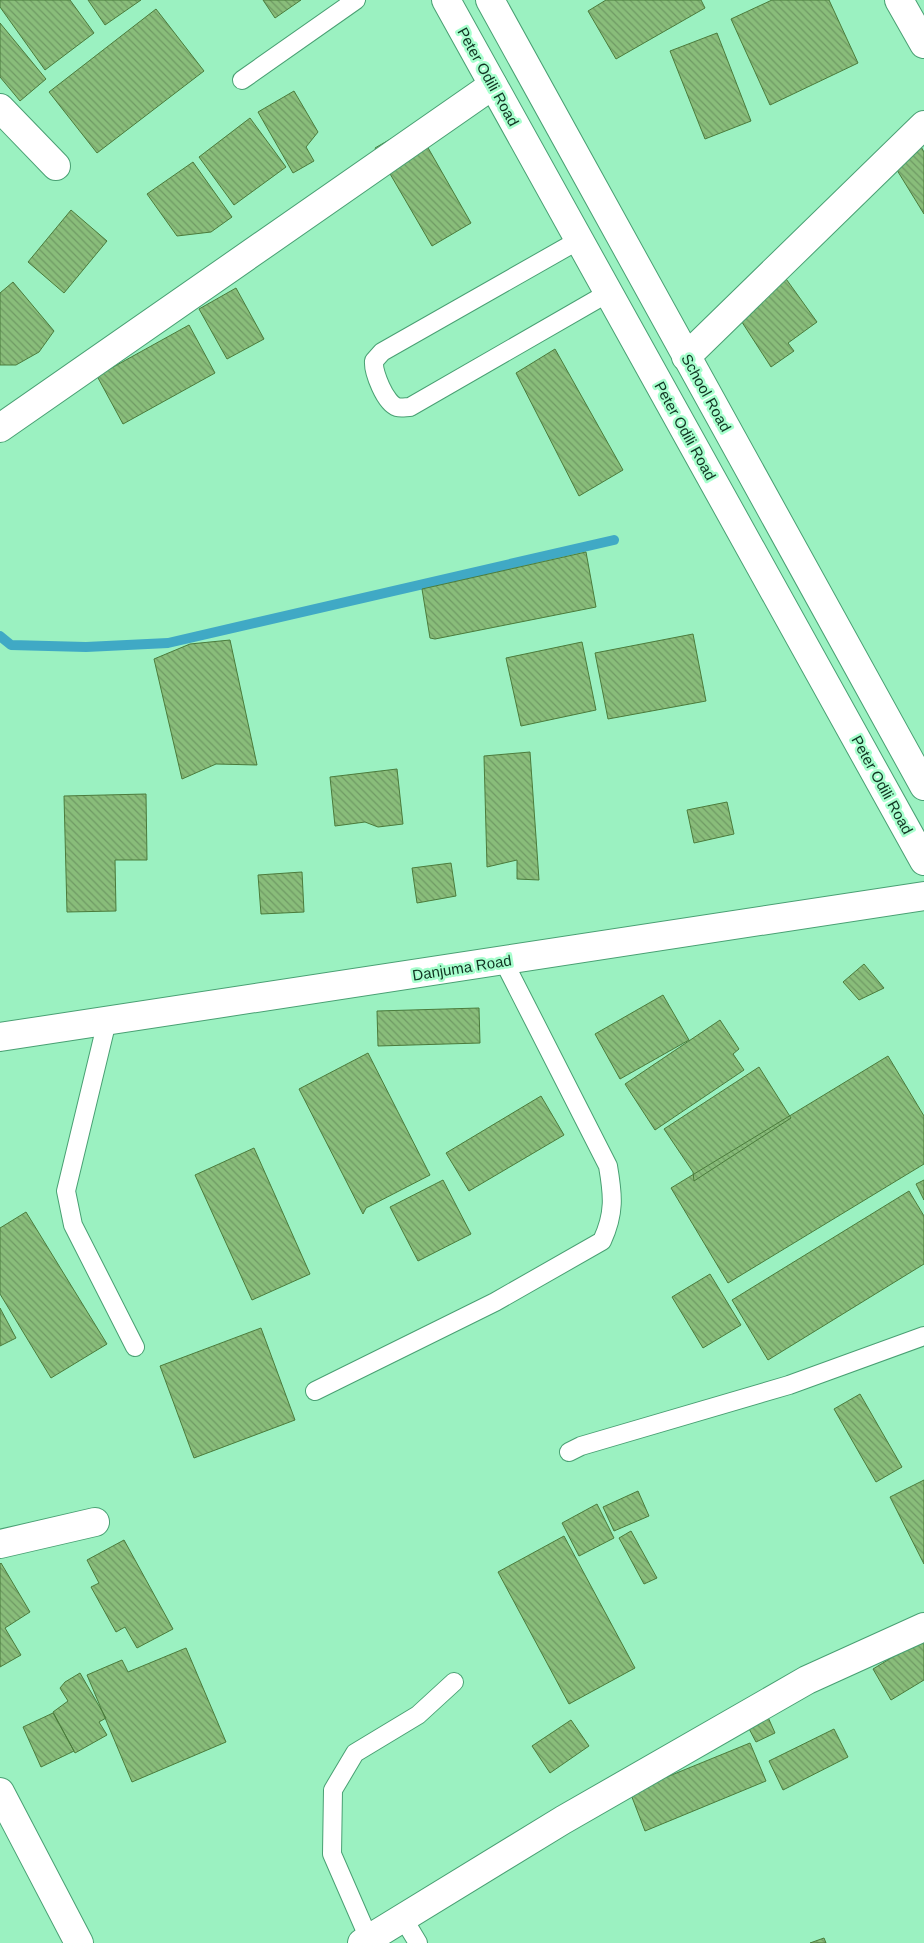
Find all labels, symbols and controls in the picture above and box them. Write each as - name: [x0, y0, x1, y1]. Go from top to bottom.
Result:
- street label: Peter Odili Road: [454, 25, 523, 129]
- street label: School Road: [678, 351, 735, 434]
- street label: Peter Odili Road: [651, 379, 720, 483]
- street label: Peter Odili Road: [848, 733, 917, 837]
- street label: Danjuma Road: [411, 951, 513, 984]

